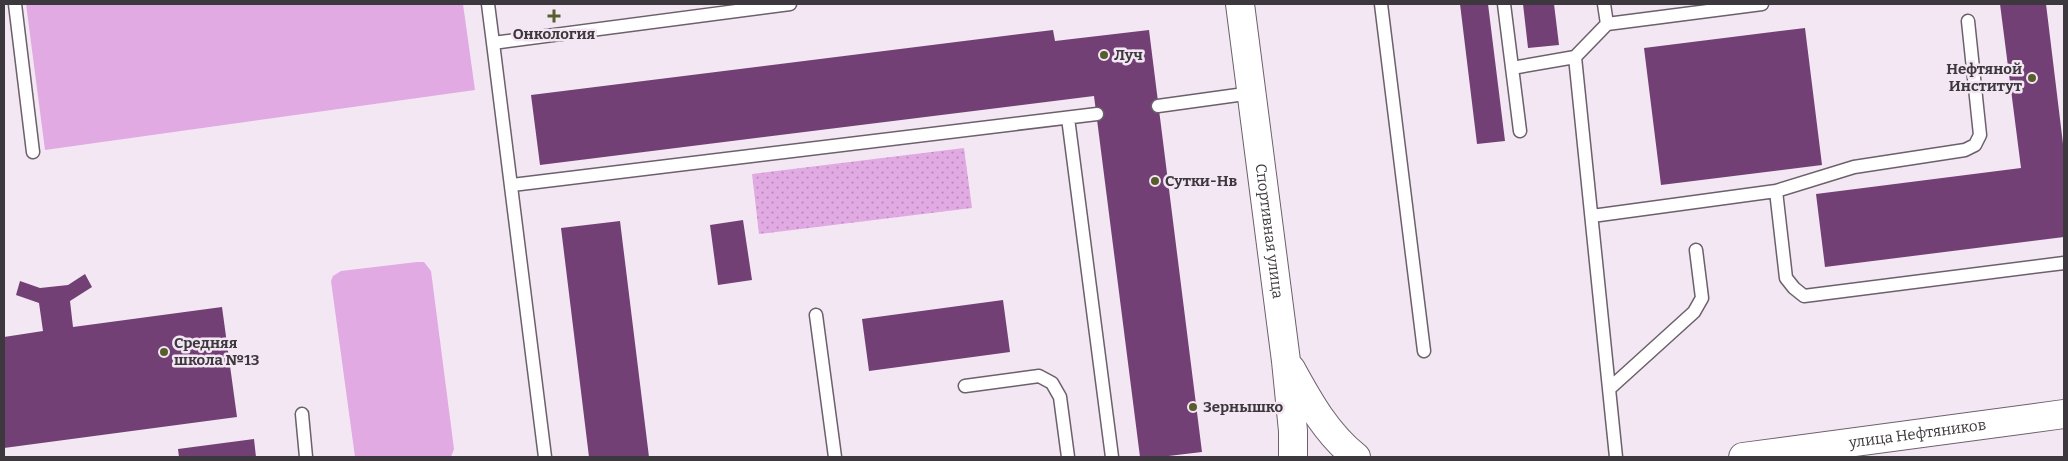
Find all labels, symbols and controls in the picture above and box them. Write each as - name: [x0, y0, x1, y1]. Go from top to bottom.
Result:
- marker: Онкология: [547, 9, 561, 23]
- place label: Онкология: [513, 25, 596, 43]
- place label: Луч: [1114, 46, 1143, 64]
- marker: Луч: [1098, 49, 1110, 61]
- place label: Нефтяной Институт: [1946, 60, 2023, 95]
- marker: Нефтяной Институт: [2026, 72, 2038, 84]
- street label: Спортивная улица: [1252, 163, 1287, 300]
- place label: Сутки-Нв: [1165, 172, 1237, 190]
- marker: Сутки-Нв: [1149, 175, 1161, 187]
- place label: Средняя школа №13: [174, 334, 259, 369]
- marker: Средняя школа №13: [158, 346, 170, 358]
- place label: Зернышко: [1203, 398, 1284, 416]
- marker: Зернышко: [1187, 401, 1199, 413]
- street label: улица Нефтяников: [1847, 416, 1987, 452]

